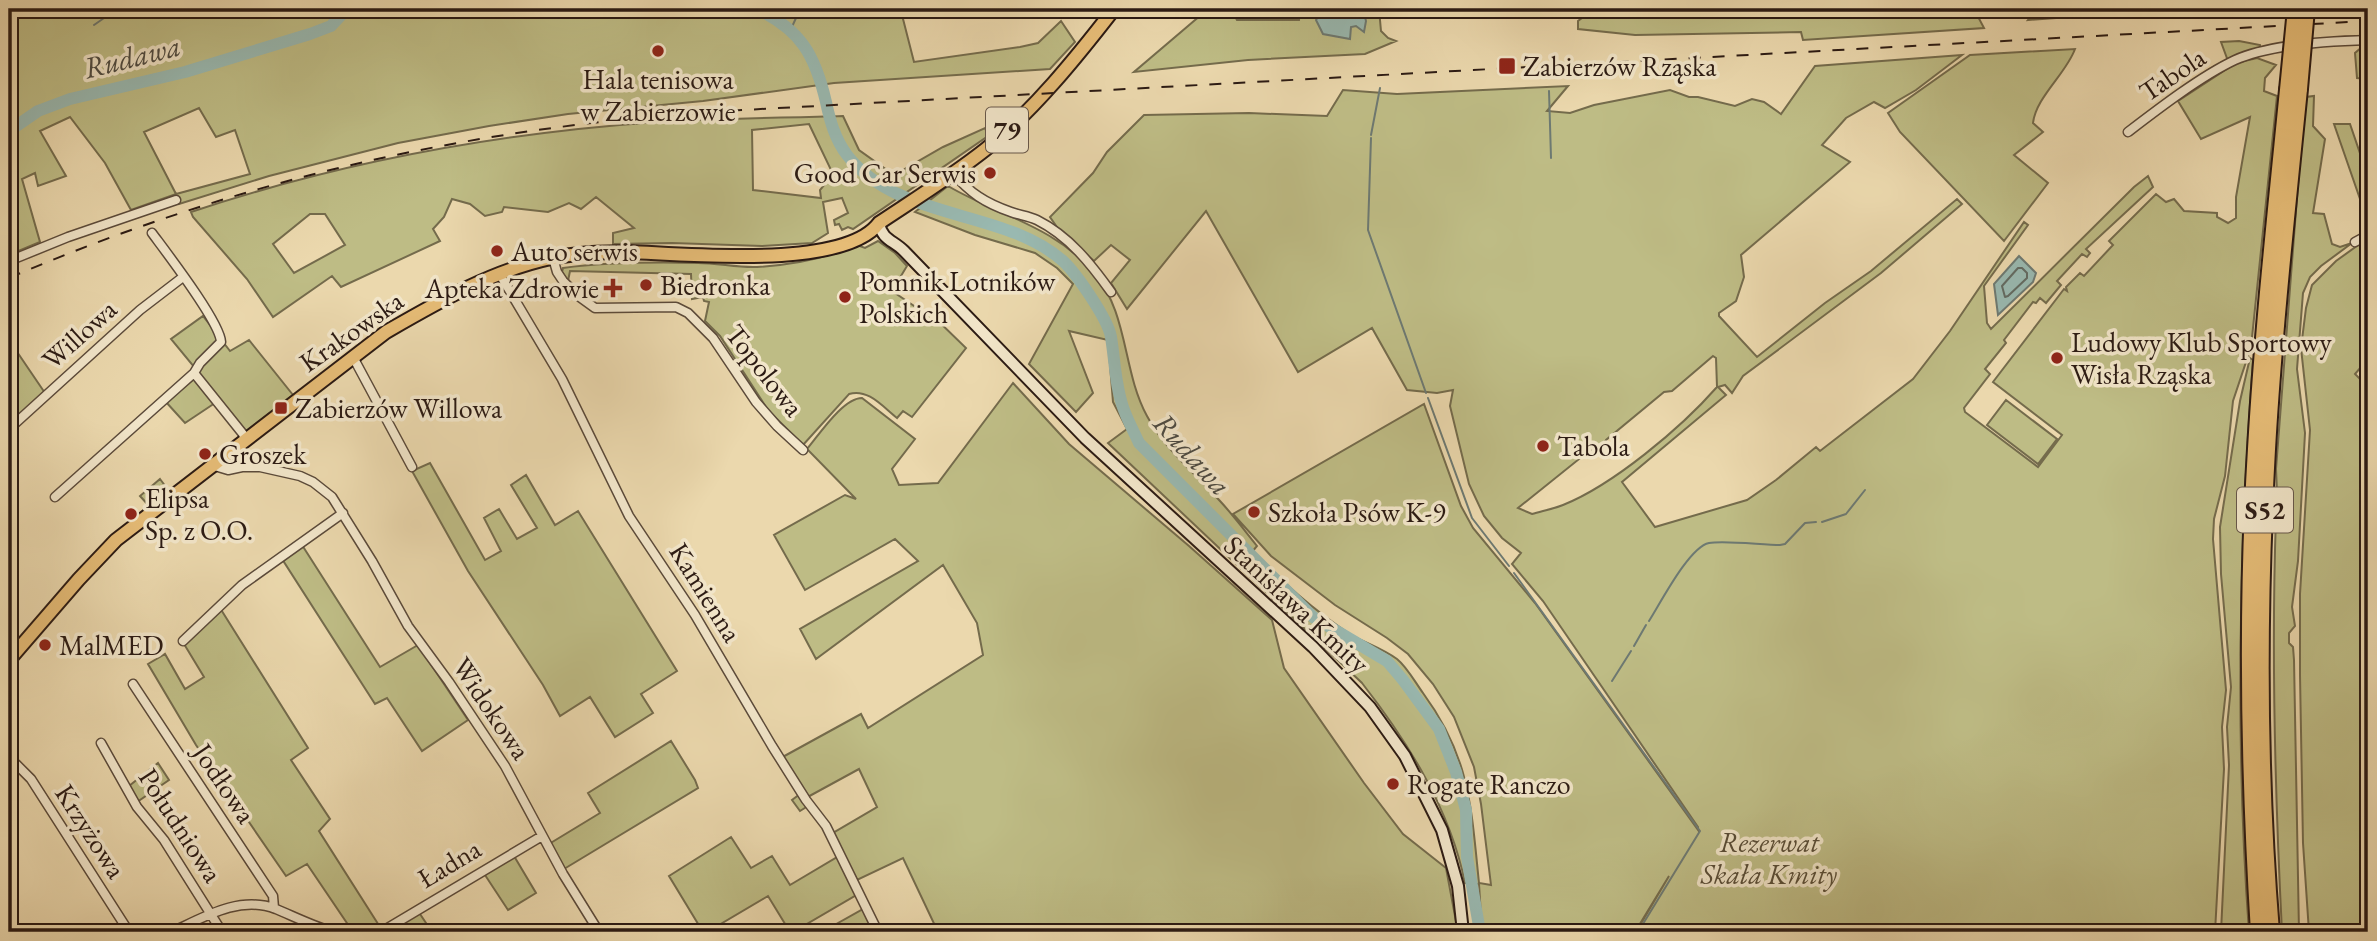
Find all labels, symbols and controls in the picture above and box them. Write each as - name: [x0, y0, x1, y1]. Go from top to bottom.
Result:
- water label: Rudawa: [79, 26, 185, 87]
- street label: Tabola: [2132, 38, 2213, 109]
- marker: Hala tenisowa w Zabierzowie: [650, 43, 666, 59]
- place label: Zabierzów Rząska: [1523, 48, 1717, 84]
- marker: Zabierzów Rząska: [1497, 56, 1517, 76]
- place label: Hala tenisowa w Zabierzowie: [580, 61, 736, 129]
- road number: 79: [986, 108, 1028, 153]
- place label: Good Car Serwis: [794, 155, 976, 191]
- marker: Good Car Serwis: [982, 165, 998, 181]
- place label: Auto serwis: [510, 233, 638, 269]
- marker: Auto serwis: [489, 243, 505, 259]
- place label: Pomnik Lotników Polskich: [859, 263, 1056, 331]
- place label: Biedronka: [660, 267, 771, 303]
- place label: Apteka Zdrowie: [424, 270, 599, 306]
- marker: Biedronka: [638, 277, 654, 293]
- marker: Apteka Zdrowie: [605, 280, 621, 296]
- street label: Krakowska: [292, 282, 411, 380]
- marker: Pomnik Lotników Polskich: [837, 289, 853, 305]
- street label: Willowa: [34, 290, 125, 377]
- street label: Topolowa: [718, 316, 813, 424]
- place label: Ludowy Klub Sportowy Wisła Rząska: [2071, 324, 2333, 392]
- marker: Ludowy Klub Sportowy Wisła Rząska: [2049, 350, 2065, 366]
- place label: Zabierzów Willowa: [295, 390, 503, 426]
- marker: Zabierzów Willowa: [273, 400, 289, 416]
- water label: Rudawa: [1145, 404, 1240, 503]
- place label: Tabola: [1557, 428, 1631, 464]
- place label: Groszek: [219, 436, 307, 472]
- marker: Tabola: [1535, 438, 1551, 454]
- marker: Groszek: [197, 446, 213, 462]
- place label: Elipsa Sp. z O.O.: [145, 480, 253, 548]
- road number: S52: [2237, 488, 2293, 532]
- place label: Szkoła Psów K-9: [1268, 494, 1446, 530]
- marker: Szkoła Psów K-9: [1246, 504, 1262, 520]
- marker: Elipsa Sp. z O.O.: [123, 506, 139, 522]
- street label: Stanisława Kmity: [1217, 527, 1378, 681]
- street label: Kamienna: [661, 536, 751, 649]
- place label: MalMED: [59, 627, 164, 663]
- marker: MalMED: [37, 637, 53, 653]
- street label: Widokowa: [445, 650, 540, 767]
- street label: Jodłowa: [184, 734, 265, 831]
- street label: Południowa: [131, 761, 232, 890]
- place label: Rogate Ranczo: [1407, 766, 1571, 802]
- marker: Rogate Ranczo: [1385, 776, 1401, 792]
- street label: Krzyżowa: [47, 777, 135, 886]
- park label: Rezerwat Skała Kmity: [1700, 824, 1838, 892]
- street label: Ładna: [411, 830, 488, 896]

